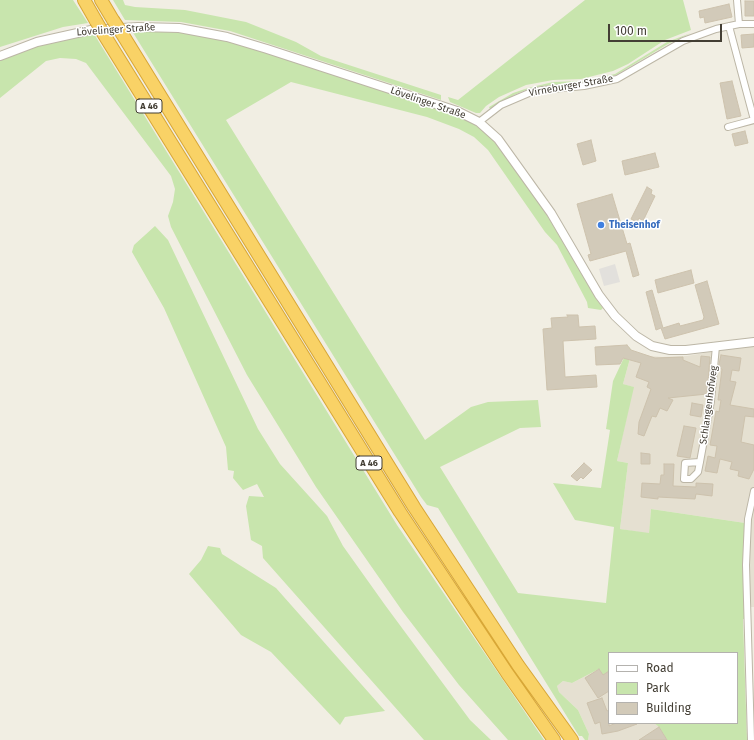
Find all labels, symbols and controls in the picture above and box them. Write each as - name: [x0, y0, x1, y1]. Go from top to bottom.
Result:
- scale bar: [610, 16, 724, 42]
- street label: Lövelinger Straße: [76, 21, 156, 39]
- text: 100 m: [615, 24, 647, 38]
- street label: Virneburger Straße: [528, 73, 614, 99]
- street label: Lövelinger Straße: [389, 84, 467, 122]
- road number: A 46: [136, 99, 162, 113]
- place label: Theisenhof: [609, 219, 660, 231]
- marker: Theisenhof: [596, 220, 606, 230]
- street label: Schlangenhofweg: [698, 365, 720, 445]
- road number: A 46: [356, 456, 382, 470]
- legend: [608, 652, 738, 724]
- text: Road: [646, 661, 674, 675]
- text: Park: [646, 681, 670, 695]
- text: Building: [646, 701, 691, 715]

